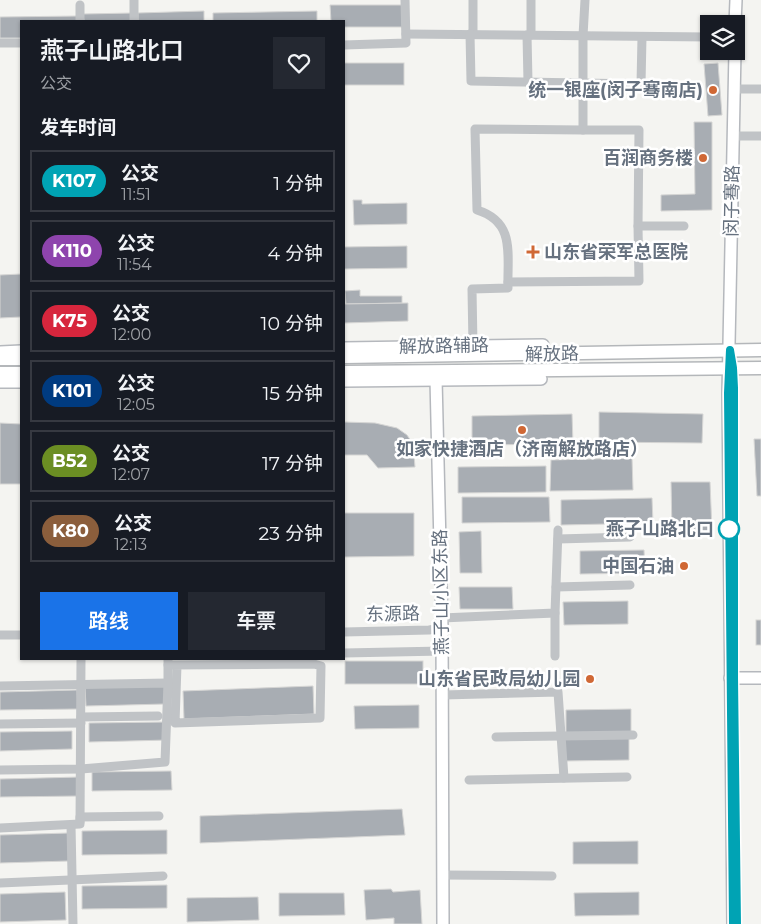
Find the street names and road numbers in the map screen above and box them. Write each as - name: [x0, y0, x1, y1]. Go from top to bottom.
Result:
- street label: 闵子骞路: [720, 165, 744, 237]
- street label: 解放路辅路: [399, 334, 489, 358]
- street label: 解放路: [525, 343, 579, 365]
- street label: 燕子山小区东路: [429, 529, 453, 655]
- street label: 东源路: [366, 603, 420, 625]

